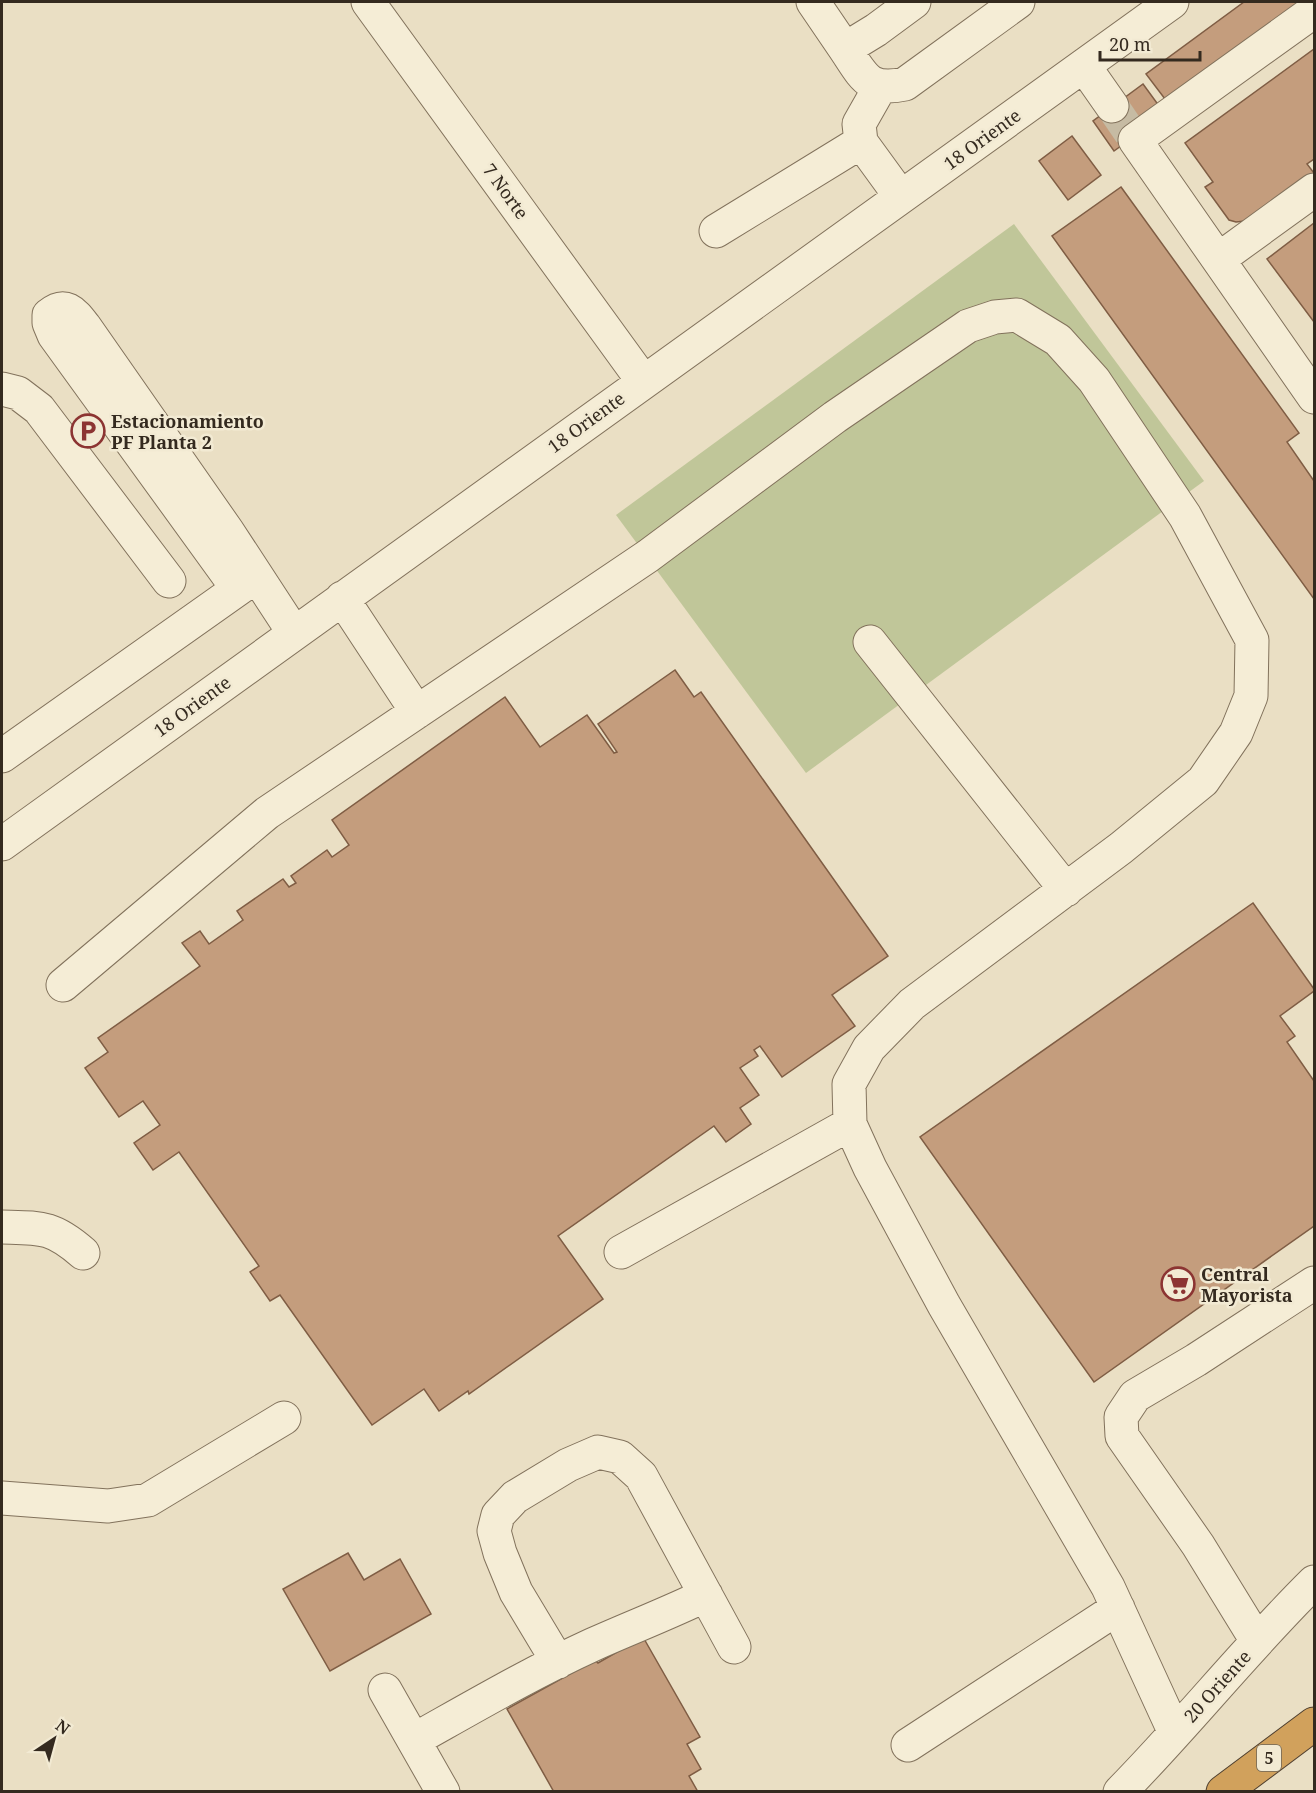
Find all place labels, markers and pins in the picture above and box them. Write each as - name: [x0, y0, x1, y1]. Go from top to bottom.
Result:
- place label: Estacionamiento PF Planta 2: [111, 409, 264, 454]
- parking icon: Estacionamiento PF Planta 2: [70, 413, 106, 449]
- place label: Central Mayorista: [1201, 1262, 1293, 1307]
- supermarket icon: Central Mayorista: [1160, 1266, 1196, 1302]

